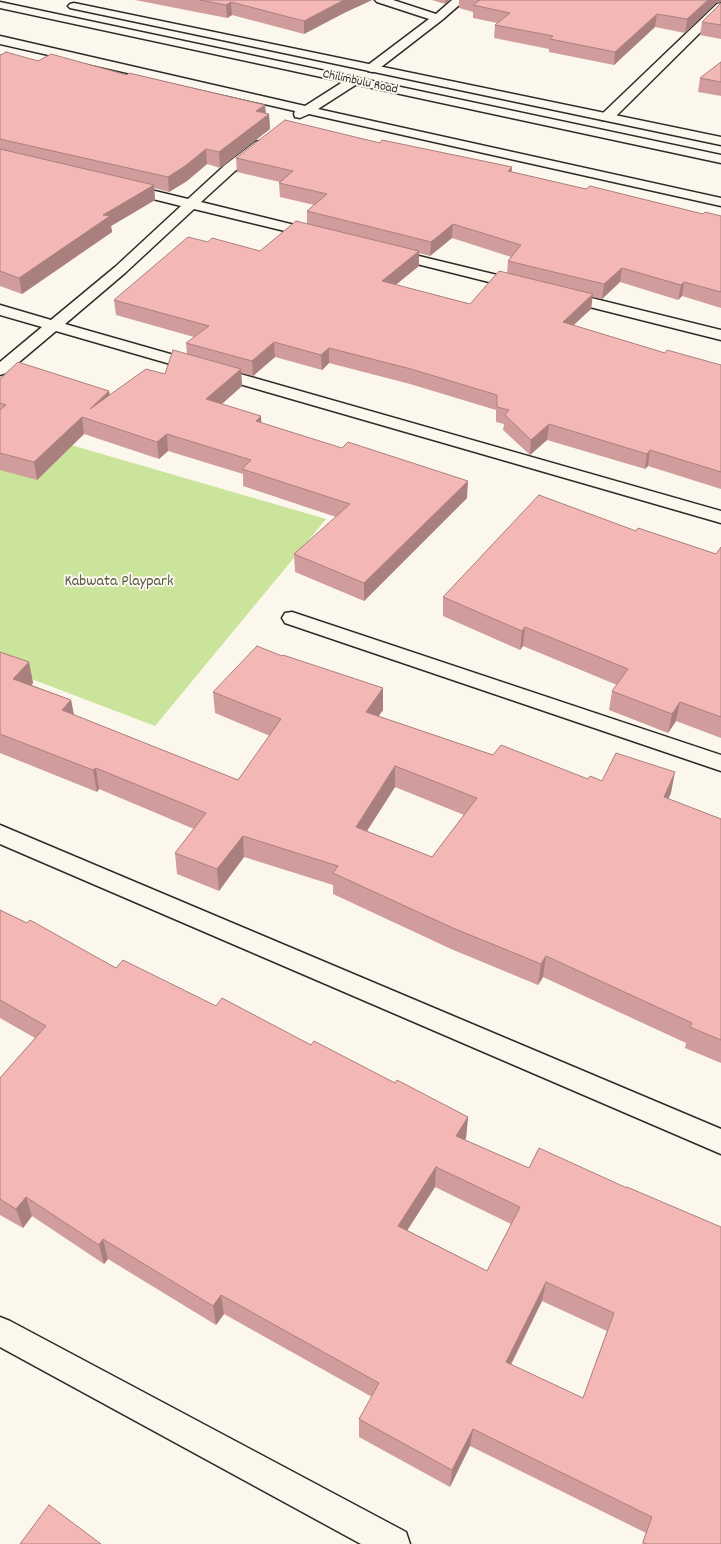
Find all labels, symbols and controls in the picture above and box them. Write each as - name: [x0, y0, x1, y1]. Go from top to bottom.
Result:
- street label: Chilimbulu Road: [321, 67, 399, 99]
- park label: Kabwata Playpark: [64, 573, 174, 593]

